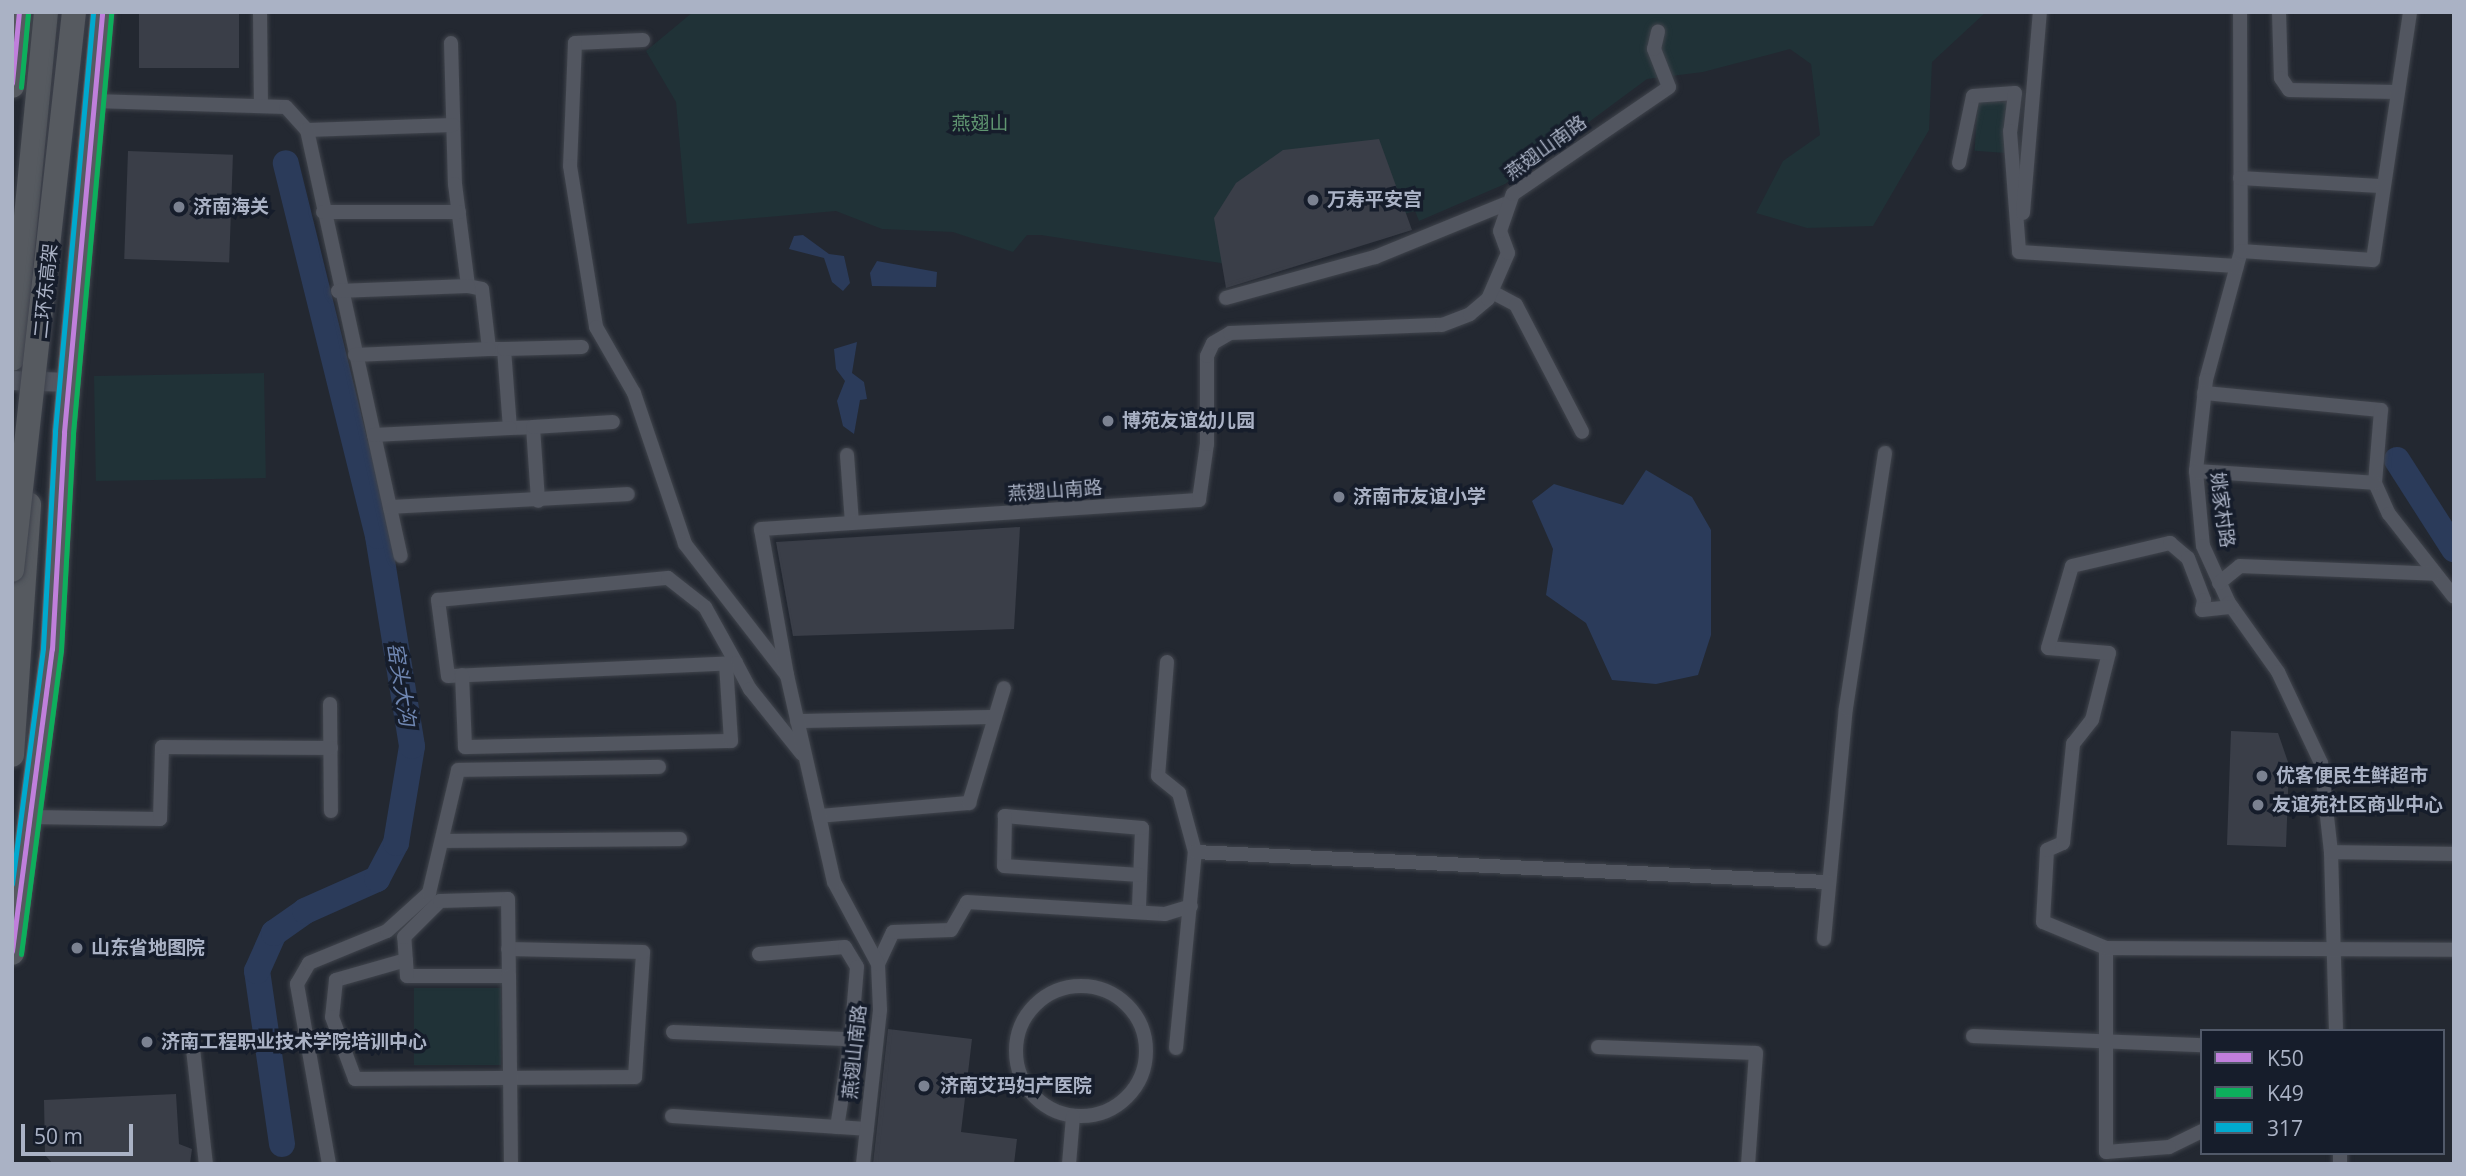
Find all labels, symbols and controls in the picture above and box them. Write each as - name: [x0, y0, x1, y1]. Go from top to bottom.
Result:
- street label: 燕翅山南路: [1501, 111, 1591, 185]
- park label: 燕翅山: [952, 113, 1008, 135]
- place label: 万寿平安宫: [1327, 189, 1422, 211]
- marker: 万寿平安宫: [1305, 192, 1321, 208]
- place label: 济南海关: [193, 196, 269, 218]
- marker: 济南海关: [171, 199, 187, 215]
- street label: 二环东高架: [30, 243, 62, 339]
- place label: 博苑友谊幼儿园: [1122, 410, 1255, 432]
- marker: 博苑友谊幼儿园: [1100, 413, 1116, 429]
- street label: 姚家村路: [2205, 471, 2239, 549]
- street label: 燕翅山南路: [1007, 476, 1103, 506]
- place label: 济南市友谊小学: [1353, 486, 1486, 508]
- marker: 济南市友谊小学: [1331, 489, 1347, 505]
- water label: 窑头大沟: [383, 641, 421, 727]
- place label: 优客便民生鲜超市: [2276, 765, 2428, 787]
- marker: 优客便民生鲜超市: [2254, 768, 2270, 784]
- place label: 友谊苑社区商业中心: [2272, 794, 2443, 816]
- marker: 友谊苑社区商业中心: [2250, 797, 2266, 813]
- place label: 山东省地图院: [91, 937, 205, 959]
- marker: 山东省地图院: [69, 940, 85, 956]
- street label: 燕翅山南路: [839, 1004, 871, 1100]
- legend: [2200, 1029, 2445, 1155]
- place label: 济南工程职业技术学院培训中心: [161, 1031, 427, 1053]
- marker: 济南工程职业技术学院培训中心: [139, 1034, 155, 1050]
- text: K50: [2267, 1044, 2304, 1072]
- place label: 济南艾玛妇产医院: [940, 1075, 1092, 1097]
- marker: 济南艾玛妇产医院: [914, 1076, 934, 1096]
- text: K49: [2267, 1079, 2304, 1107]
- scale bar: [24, 1110, 136, 1154]
- text: 317: [2267, 1114, 2303, 1142]
- text: 50 m: [34, 1122, 83, 1150]

